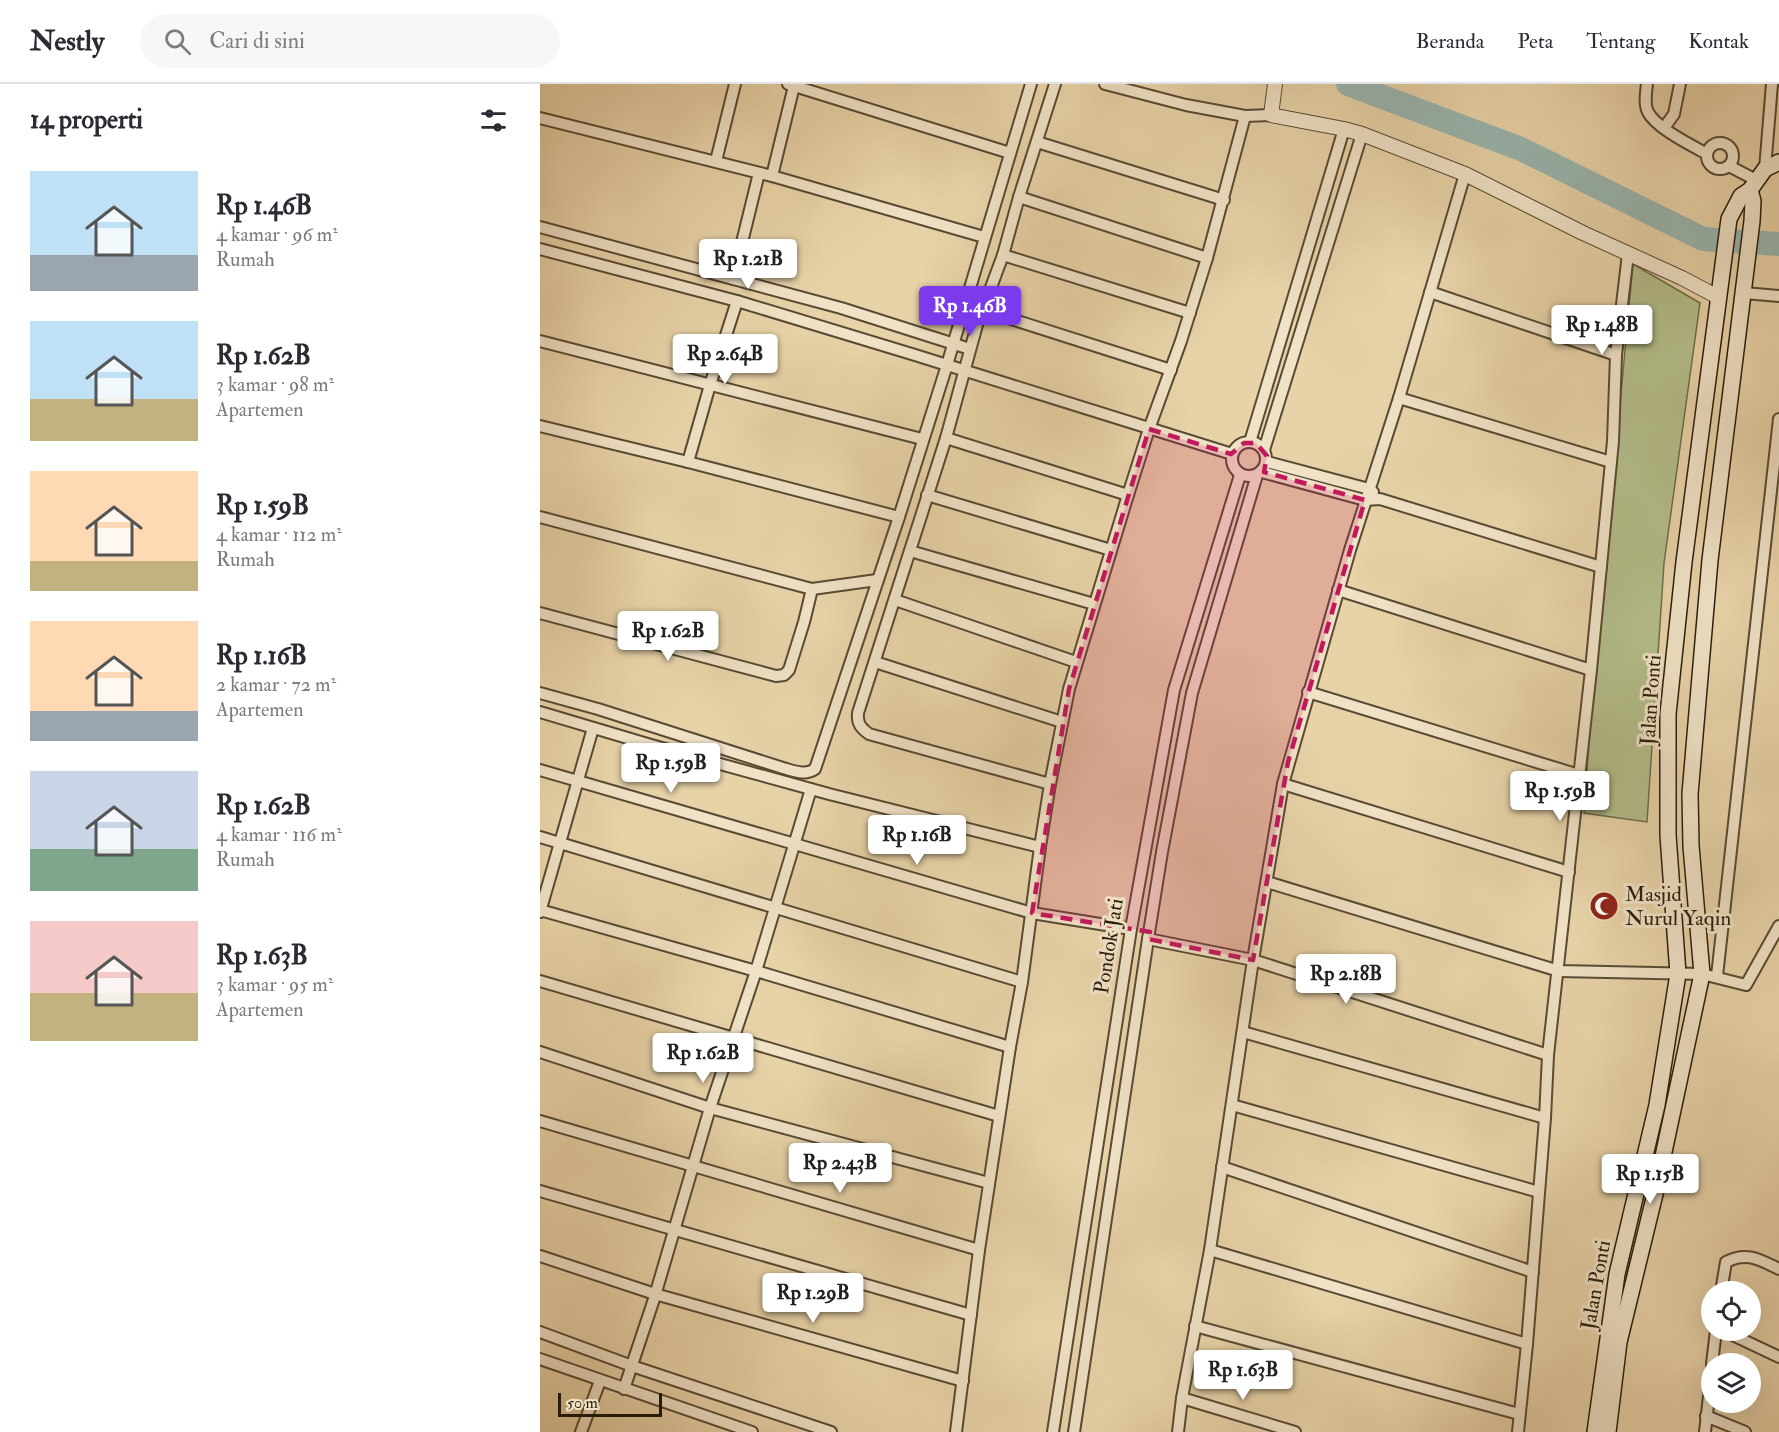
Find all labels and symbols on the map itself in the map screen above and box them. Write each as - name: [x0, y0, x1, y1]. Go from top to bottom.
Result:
- pin: Rp 1.21B: [686, 239, 810, 290]
- pin: Rp 1.46B: [908, 286, 1032, 337]
- pin: Rp 1.48B: [1540, 305, 1664, 356]
- pin: Rp 2.64B: [663, 334, 787, 385]
- pin: Rp 1.62B: [606, 611, 730, 662]
- street label: Jalan Ponti: [1634, 653, 1668, 747]
- pin: Rp 1.59B: [609, 743, 733, 794]
- pin: Rp 1.59B: [1498, 771, 1622, 822]
- pin: Rp 1.16B: [855, 815, 979, 866]
- place label: Masjid Nurul Yaqin: [1625, 881, 1731, 932]
- mosque icon: Masjid Nurul Yaqin: [1588, 890, 1620, 922]
- street label: Pondok Jati: [1088, 896, 1130, 996]
- pin: Rp 2.18B: [1284, 954, 1408, 1005]
- pin: Rp 1.62B: [641, 1033, 765, 1084]
- pin: Rp 2.43B: [778, 1143, 902, 1194]
- pin: Rp 1.15B: [1588, 1154, 1712, 1205]
- street label: Jalan Ponti: [1575, 1238, 1617, 1333]
- pin: Rp 1.29B: [751, 1273, 875, 1324]
- pin: Rp 1.63B: [1181, 1350, 1305, 1401]
- scale bar: [558, 1390, 662, 1418]

